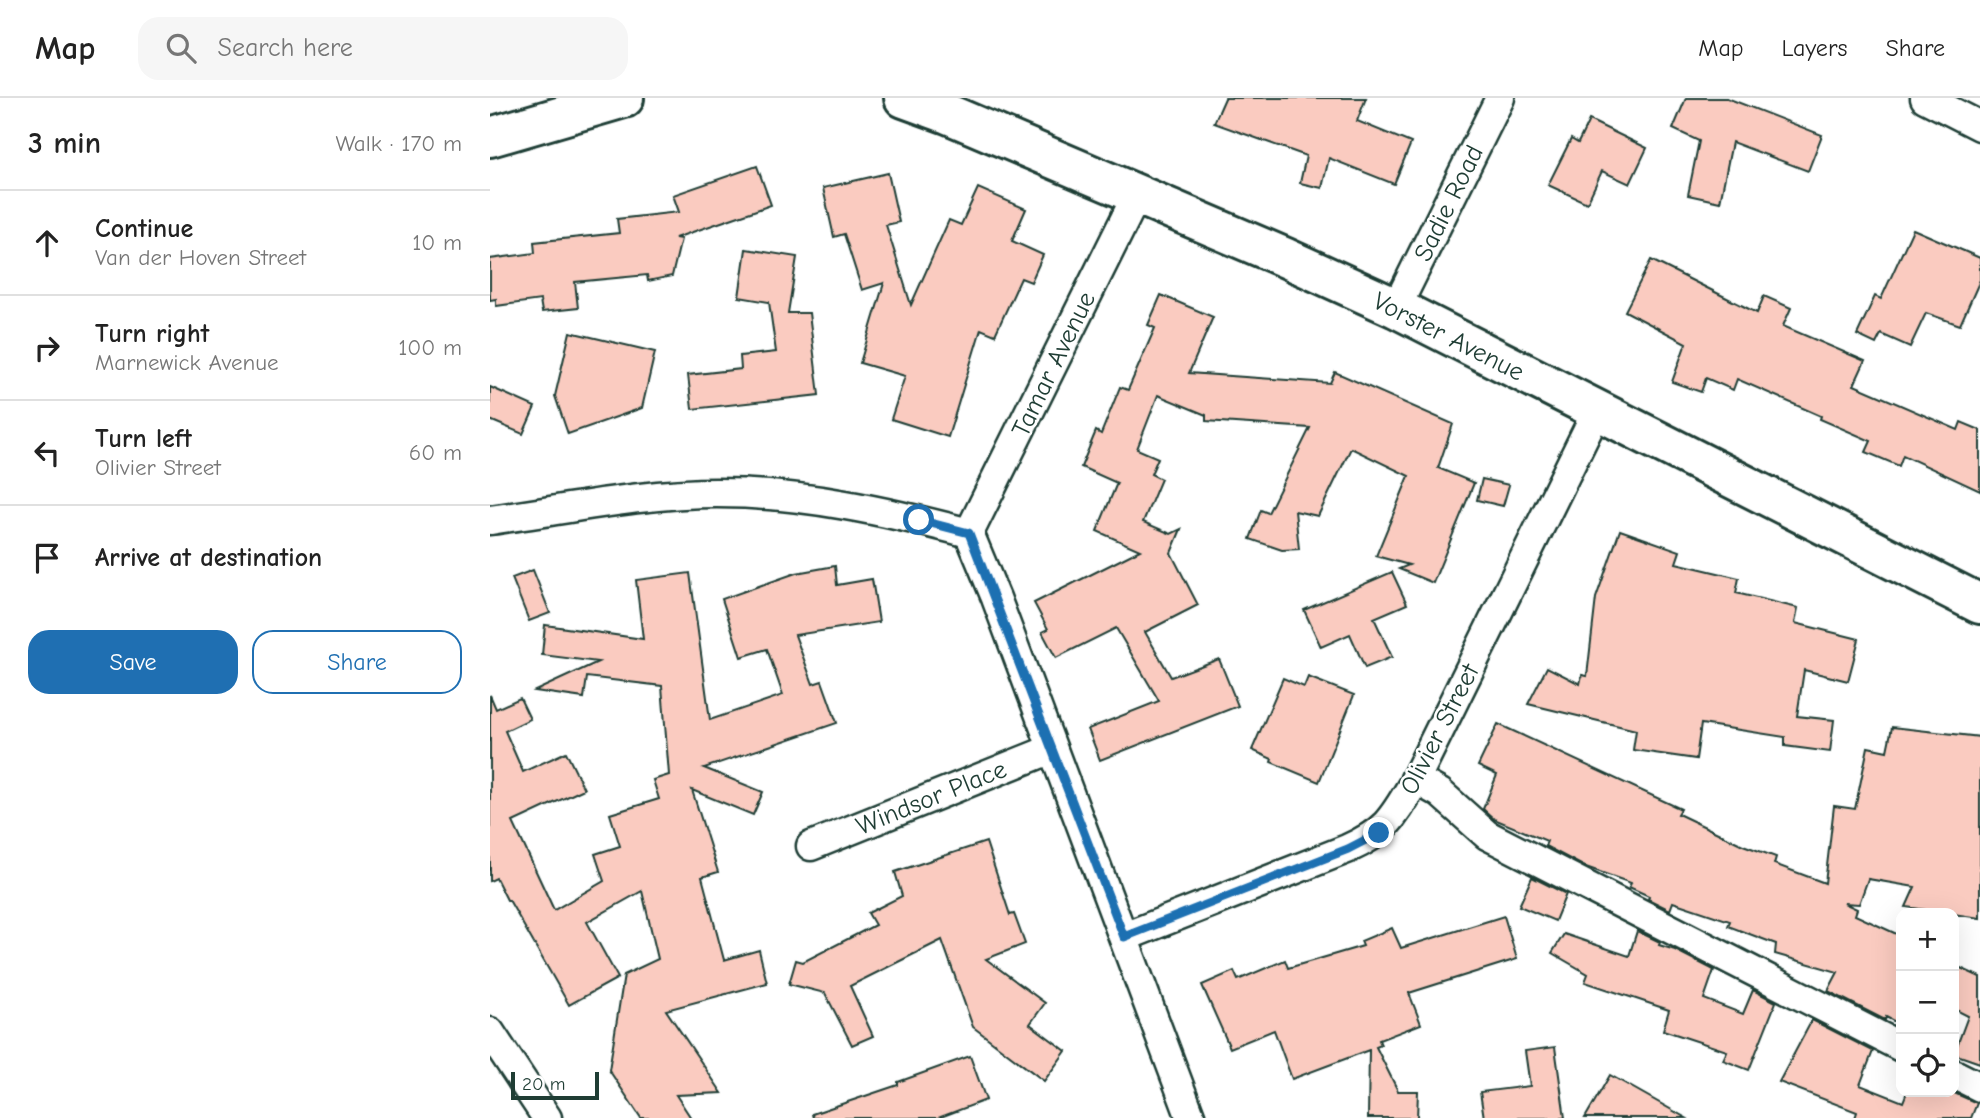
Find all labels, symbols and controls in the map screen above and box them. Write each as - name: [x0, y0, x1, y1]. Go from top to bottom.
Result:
- search box: [138, 17, 628, 80]
- text: Map: [35, 29, 96, 67]
- icon: search: [162, 29, 200, 67]
- text: Search here: [218, 33, 353, 63]
- text: Map: [1698, 34, 1744, 62]
- text: Layers: [1782, 34, 1847, 62]
- text: Share: [1885, 34, 1945, 62]
- text: 3 min: [28, 126, 101, 161]
- text: Walk · 170 m: [335, 130, 462, 157]
- street label: Sadie Road: [1408, 141, 1490, 266]
- text: Continue: [95, 214, 193, 244]
- icon: ahead: [28, 224, 66, 262]
- text: 10 m: [412, 229, 462, 256]
- text: Van der Hoven Street: [95, 244, 306, 271]
- street label: Vorster Avenue: [1368, 286, 1529, 388]
- street label: Tamar Avenue: [1006, 287, 1102, 442]
- text: Turn right: [95, 319, 209, 349]
- icon: right: [28, 329, 66, 367]
- text: 100 m: [398, 334, 462, 361]
- text: Marnewick Avenue: [95, 349, 278, 376]
- text: Turn left: [95, 424, 192, 454]
- icon: left: [28, 434, 66, 472]
- text: 60 m: [409, 439, 462, 466]
- text: Olivier Street: [95, 454, 221, 481]
- route start: [903, 504, 934, 535]
- icon: arrive: [28, 539, 66, 577]
- text: Arrive at destination: [95, 543, 322, 573]
- button: Save: [28, 630, 238, 694]
- button: Share: [252, 630, 462, 694]
- street label: Olivier Street: [1394, 658, 1486, 800]
- street label: Windsor Place: [852, 754, 1011, 842]
- route end: [1363, 817, 1394, 848]
- map controls: [1896, 908, 1959, 1097]
- button: +: [1896, 908, 1959, 971]
- button: −: [1896, 971, 1959, 1034]
- button: locate: [1896, 1034, 1959, 1097]
- scale bar: [511, 1069, 598, 1101]
- text: 20 m: [522, 1073, 566, 1095]

